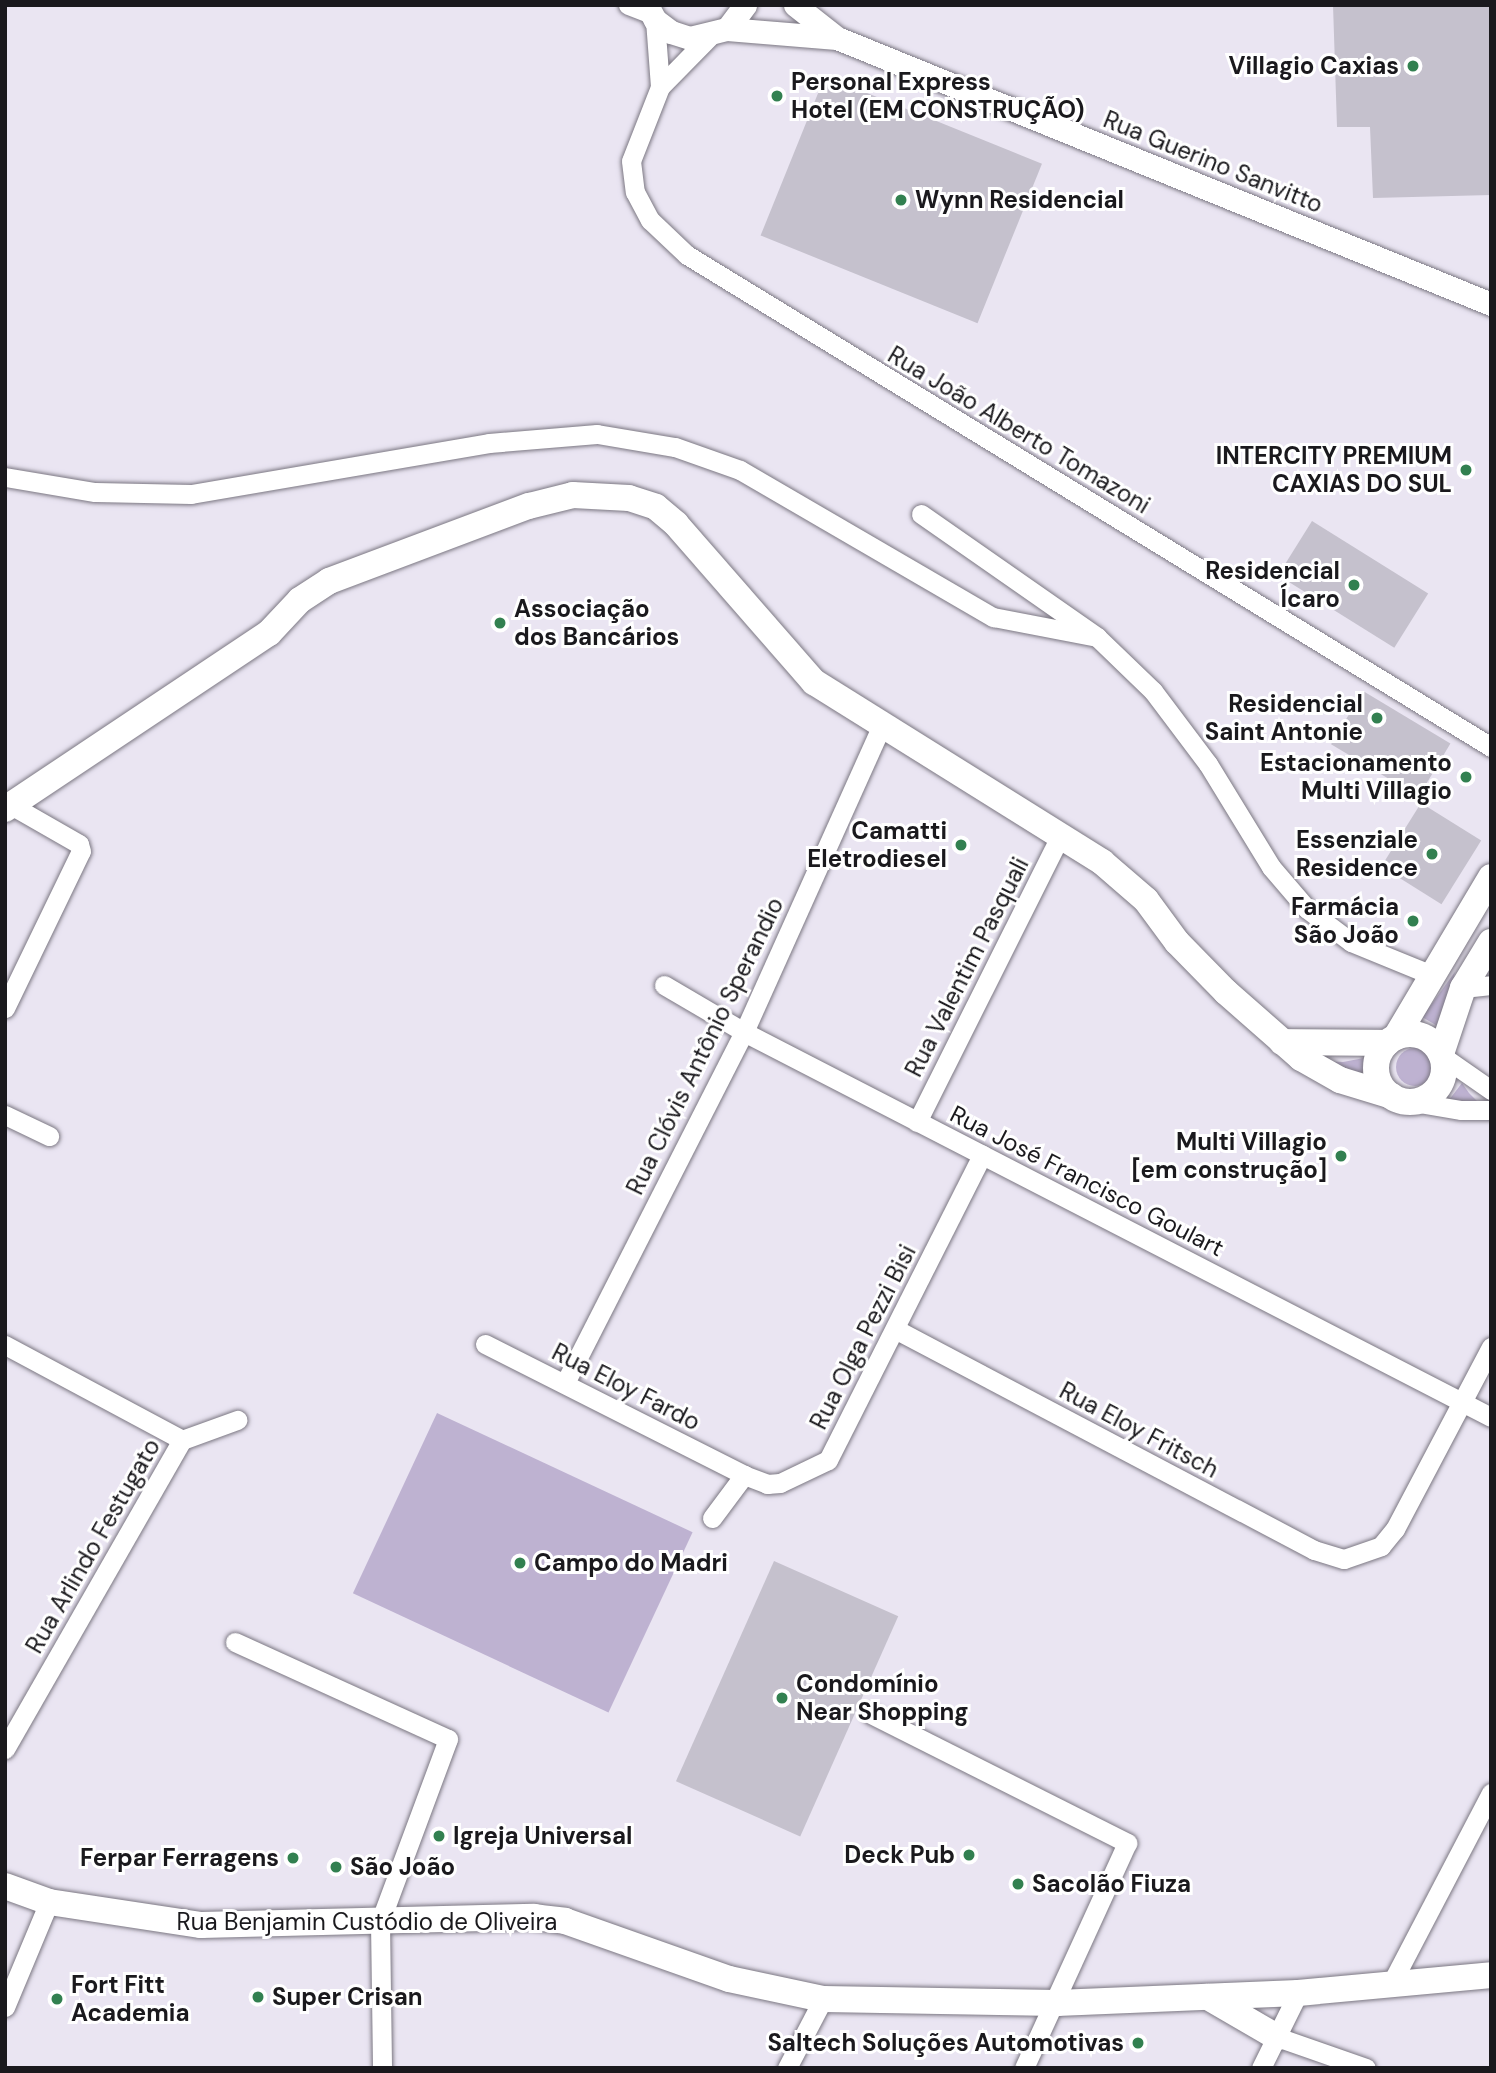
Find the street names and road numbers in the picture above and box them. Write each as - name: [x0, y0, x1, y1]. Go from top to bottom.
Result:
- street label: Rua Guerino Sanvitto: [1099, 105, 1327, 219]
- street label: Rua João Alberto Tomazoni: [883, 340, 1155, 520]
- street label: Rua Valentim Pasquali: [899, 852, 1035, 1082]
- street label: Rua Clóvis Antônio Sperandio: [620, 893, 790, 1199]
- street label: Rua José Francisco Goulart: [945, 1099, 1229, 1263]
- street label: Rua Olga Pezzi Bisi: [804, 1240, 922, 1434]
- street label: Rua Eloy Fardo: [547, 1337, 705, 1437]
- street label: Rua Eloy Fritsch: [1055, 1376, 1223, 1484]
- street label: Rua Arlindo Festugato: [20, 1434, 166, 1658]
- street label: Rua Benjamin Custódio de Oliveira: [177, 1908, 557, 1936]

